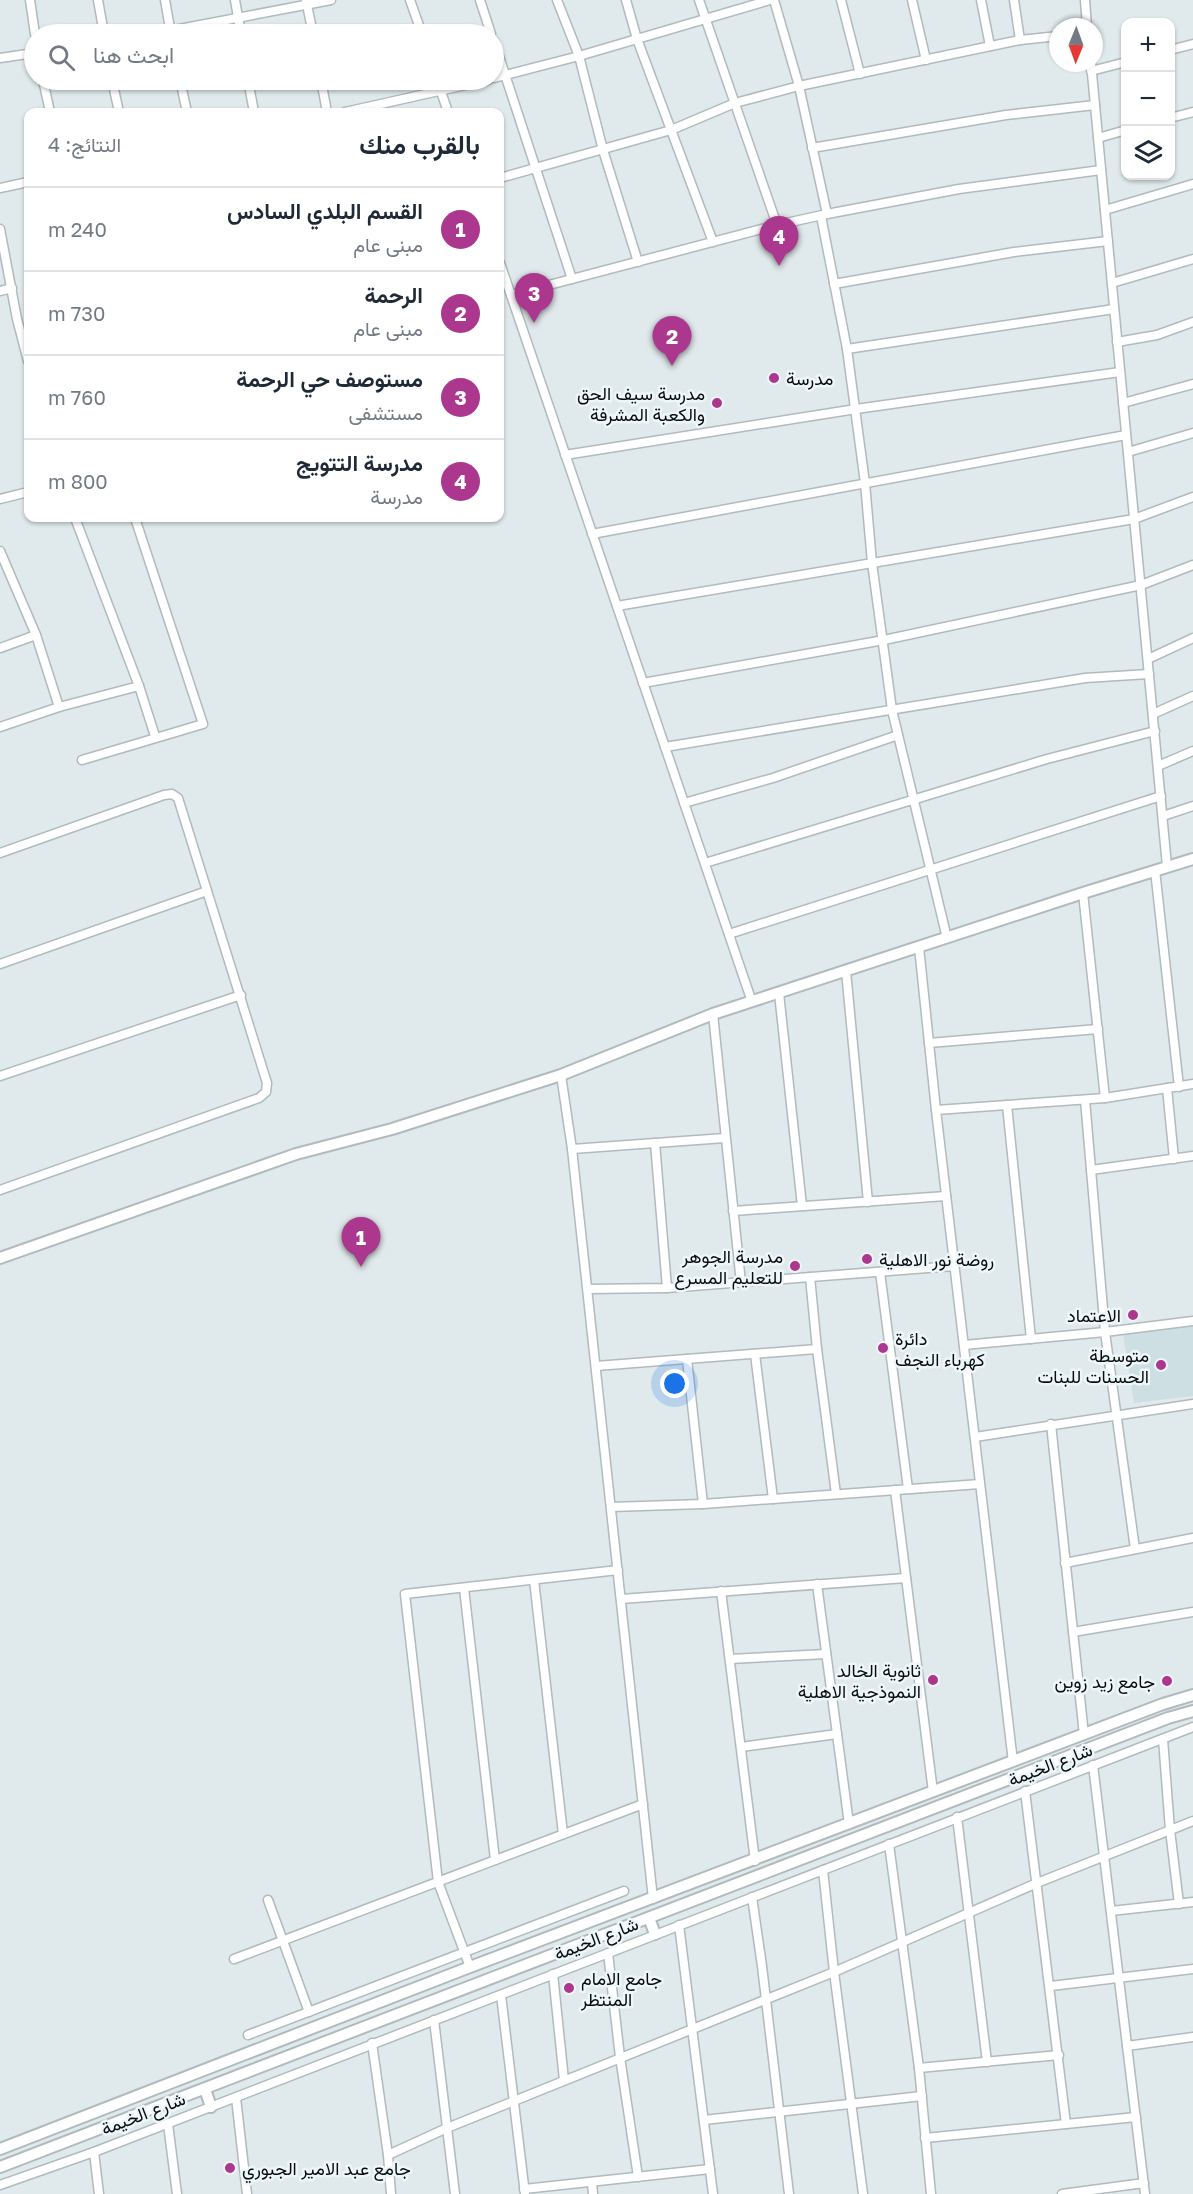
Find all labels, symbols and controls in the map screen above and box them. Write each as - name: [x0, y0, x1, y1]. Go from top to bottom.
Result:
- north arrow: [1049, 18, 1103, 72]
- map controls: [1121, 18, 1175, 180]
- button: +: [1121, 18, 1175, 72]
- search box: [24, 24, 504, 90]
- icon: search: [45, 41, 78, 74]
- text: ابحث هنا: [93, 41, 174, 68]
- button: −: [1121, 72, 1175, 126]
- button: layers: [1121, 126, 1175, 180]
- text: بالقرب منك: [359, 129, 480, 160]
- text: النتائج: 4: [48, 132, 121, 156]
- text: القسم البلدي السادس: [227, 197, 423, 224]
- pin: 4: [760, 216, 798, 266]
- text: 240 m: [48, 217, 107, 241]
- text: 1: [455, 217, 466, 241]
- text: مبنى عام: [353, 232, 423, 256]
- pin: 3: [514, 274, 554, 323]
- text: الرحمة: [364, 281, 423, 308]
- text: 730 m: [48, 301, 105, 325]
- text: 2: [454, 301, 467, 325]
- text: مبنى عام: [353, 316, 423, 340]
- pin: 2: [652, 316, 692, 366]
- text: مستوصف حي الرحمة: [236, 365, 423, 392]
- place label: مدرسة: [786, 367, 833, 390]
- marker: مدرسة: [767, 371, 781, 385]
- place label: مدرسة سيف الحق والكعبة المشرفة: [577, 382, 705, 426]
- text: 760 m: [48, 385, 106, 409]
- text: 3: [454, 385, 467, 409]
- marker: مدرسة سيف الحق والكعبة المشرفة: [710, 396, 724, 410]
- text: مستشفى: [348, 400, 423, 424]
- text: مدرسة التتويج: [296, 449, 423, 476]
- text: 800 m: [48, 469, 108, 493]
- text: 4: [454, 469, 467, 493]
- text: مدرسة: [370, 484, 423, 508]
- pin: 1: [342, 1218, 380, 1267]
- place label: مدرسة الجوهر للتعليم المسرع: [674, 1245, 783, 1290]
- place label: روضة نور الاهلية: [879, 1248, 994, 1271]
- marker: روضة نور الاهلية: [860, 1252, 874, 1266]
- marker: مدرسة الجوهر للتعليم المسرع: [788, 1259, 802, 1273]
- place label: الاعتماد: [1067, 1304, 1121, 1326]
- marker: الاعتماد: [1126, 1308, 1140, 1322]
- place label: دائرة كهرباء النجف: [895, 1327, 985, 1371]
- marker: دائرة كهرباء النجف: [876, 1341, 890, 1355]
- place label: متوسطة الحسنات للبنات: [1037, 1344, 1149, 1387]
- marker: متوسطة الحسنات للبنات: [1154, 1358, 1168, 1372]
- your location: [660, 1369, 689, 1398]
- place label: ثانوية الخالد النموذجية الاهلية: [798, 1659, 921, 1703]
- place label: جامع زيد زوين: [1054, 1670, 1155, 1694]
- marker: ثانوية الخالد النموذجية الاهلية: [926, 1673, 940, 1687]
- marker: جامع زيد زوين: [1160, 1674, 1174, 1688]
- street label: شارع الخيمة: [1005, 1738, 1096, 1792]
- street label: شارع الخيمة: [551, 1912, 642, 1966]
- place label: جامع الامام المنتظر: [580, 1967, 662, 2011]
- marker: جامع الامام المنتظر: [562, 1981, 576, 1995]
- street label: شارع الخيمة: [98, 2087, 189, 2141]
- place label: جامع عبد الامير الجبوري: [242, 2157, 411, 2184]
- marker: جامع عبد الامير الجبوري: [223, 2161, 237, 2175]

